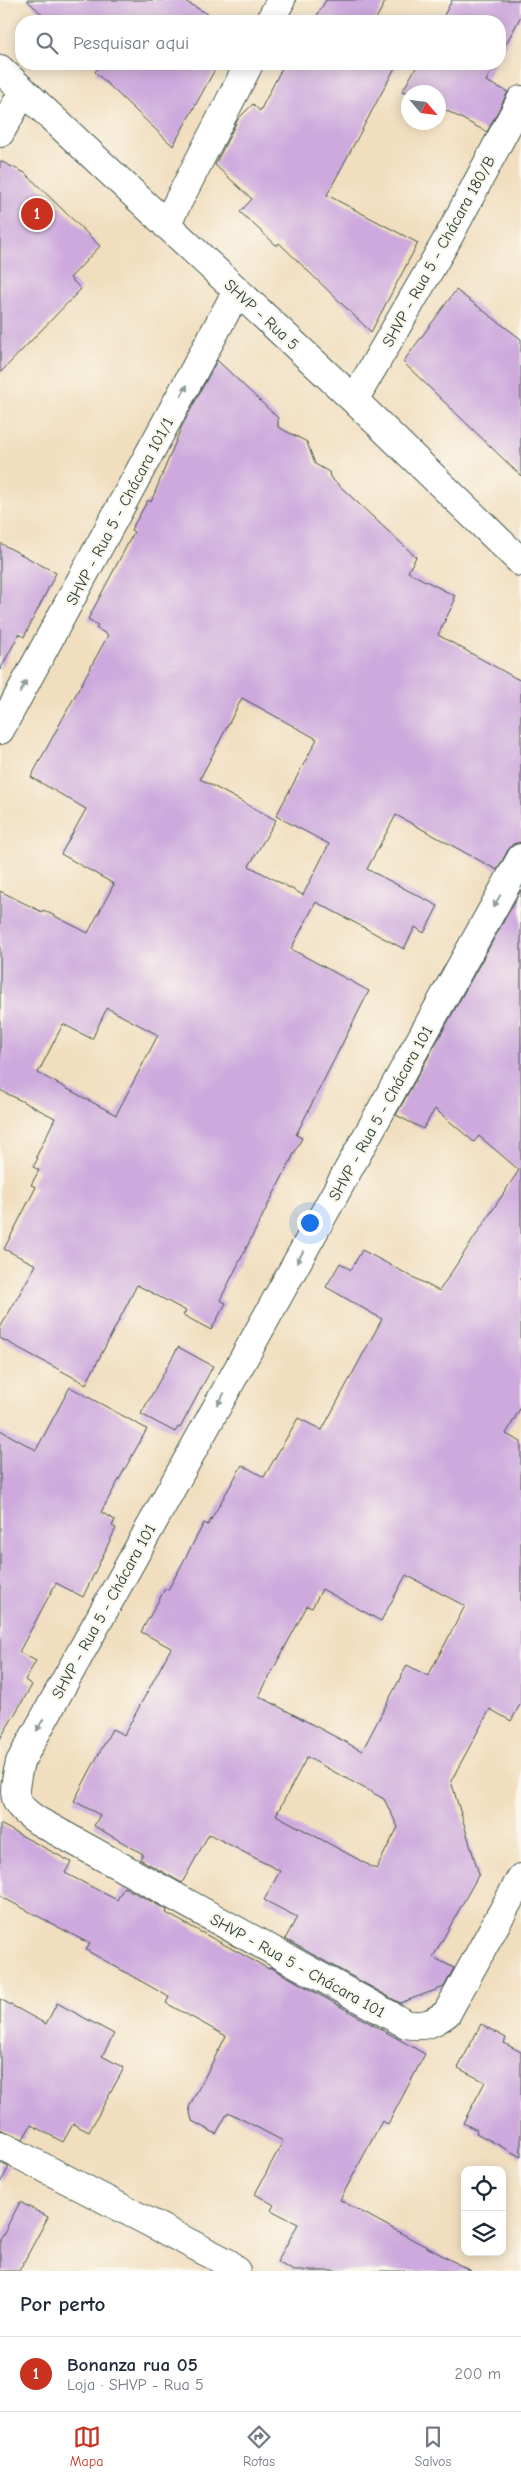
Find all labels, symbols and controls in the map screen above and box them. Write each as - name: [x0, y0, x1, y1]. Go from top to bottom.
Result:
- search box: [15, 15, 506, 70]
- icon: search: [33, 29, 61, 57]
- text: Pesquisar aqui: [73, 32, 189, 54]
- north arrow: [401, 85, 446, 130]
- street label: SHVP - Rua 5 - Chácara 180/B: [379, 153, 499, 350]
- pin: 1: [21, 195, 53, 233]
- street label: SHVP - Rua 5: [220, 276, 302, 354]
- one-way arrow: [180, 383, 188, 398]
- street label: SHVP - Rua 5 - Chácara 101/1: [63, 414, 177, 608]
- one-way arrow: [19, 680, 27, 695]
- one-way arrow: [493, 894, 502, 907]
- street label: SHVP - Rua 5 - Chácara 101: [325, 1023, 436, 1204]
- your location: [297, 1210, 323, 1236]
- one-way arrow: [296, 1250, 304, 1264]
- one-way arrow: [217, 1392, 225, 1406]
- street label: SHVP - Rua 5 - Chácara 101: [48, 1521, 159, 1702]
- one-way arrow: [36, 1718, 45, 1732]
- street label: SHVP - Rua 5 - Chácara 101: [207, 1910, 388, 2021]
- map controls: [461, 2166, 506, 2256]
- button: locate: [461, 2166, 506, 2211]
- button: layers: [461, 2211, 506, 2256]
- text: Por perto: [20, 2292, 105, 2316]
- text: Bonanza rua 05: [67, 2354, 198, 2376]
- text: 1: [33, 2365, 39, 2383]
- text: 200 m: [455, 2365, 501, 2383]
- text: Loja · SHVP - Rua 5: [67, 2376, 204, 2394]
- tab: Mapa: [70, 2423, 103, 2470]
- tab: Rotas: [243, 2423, 275, 2470]
- tab: Salvos: [414, 2423, 451, 2470]

